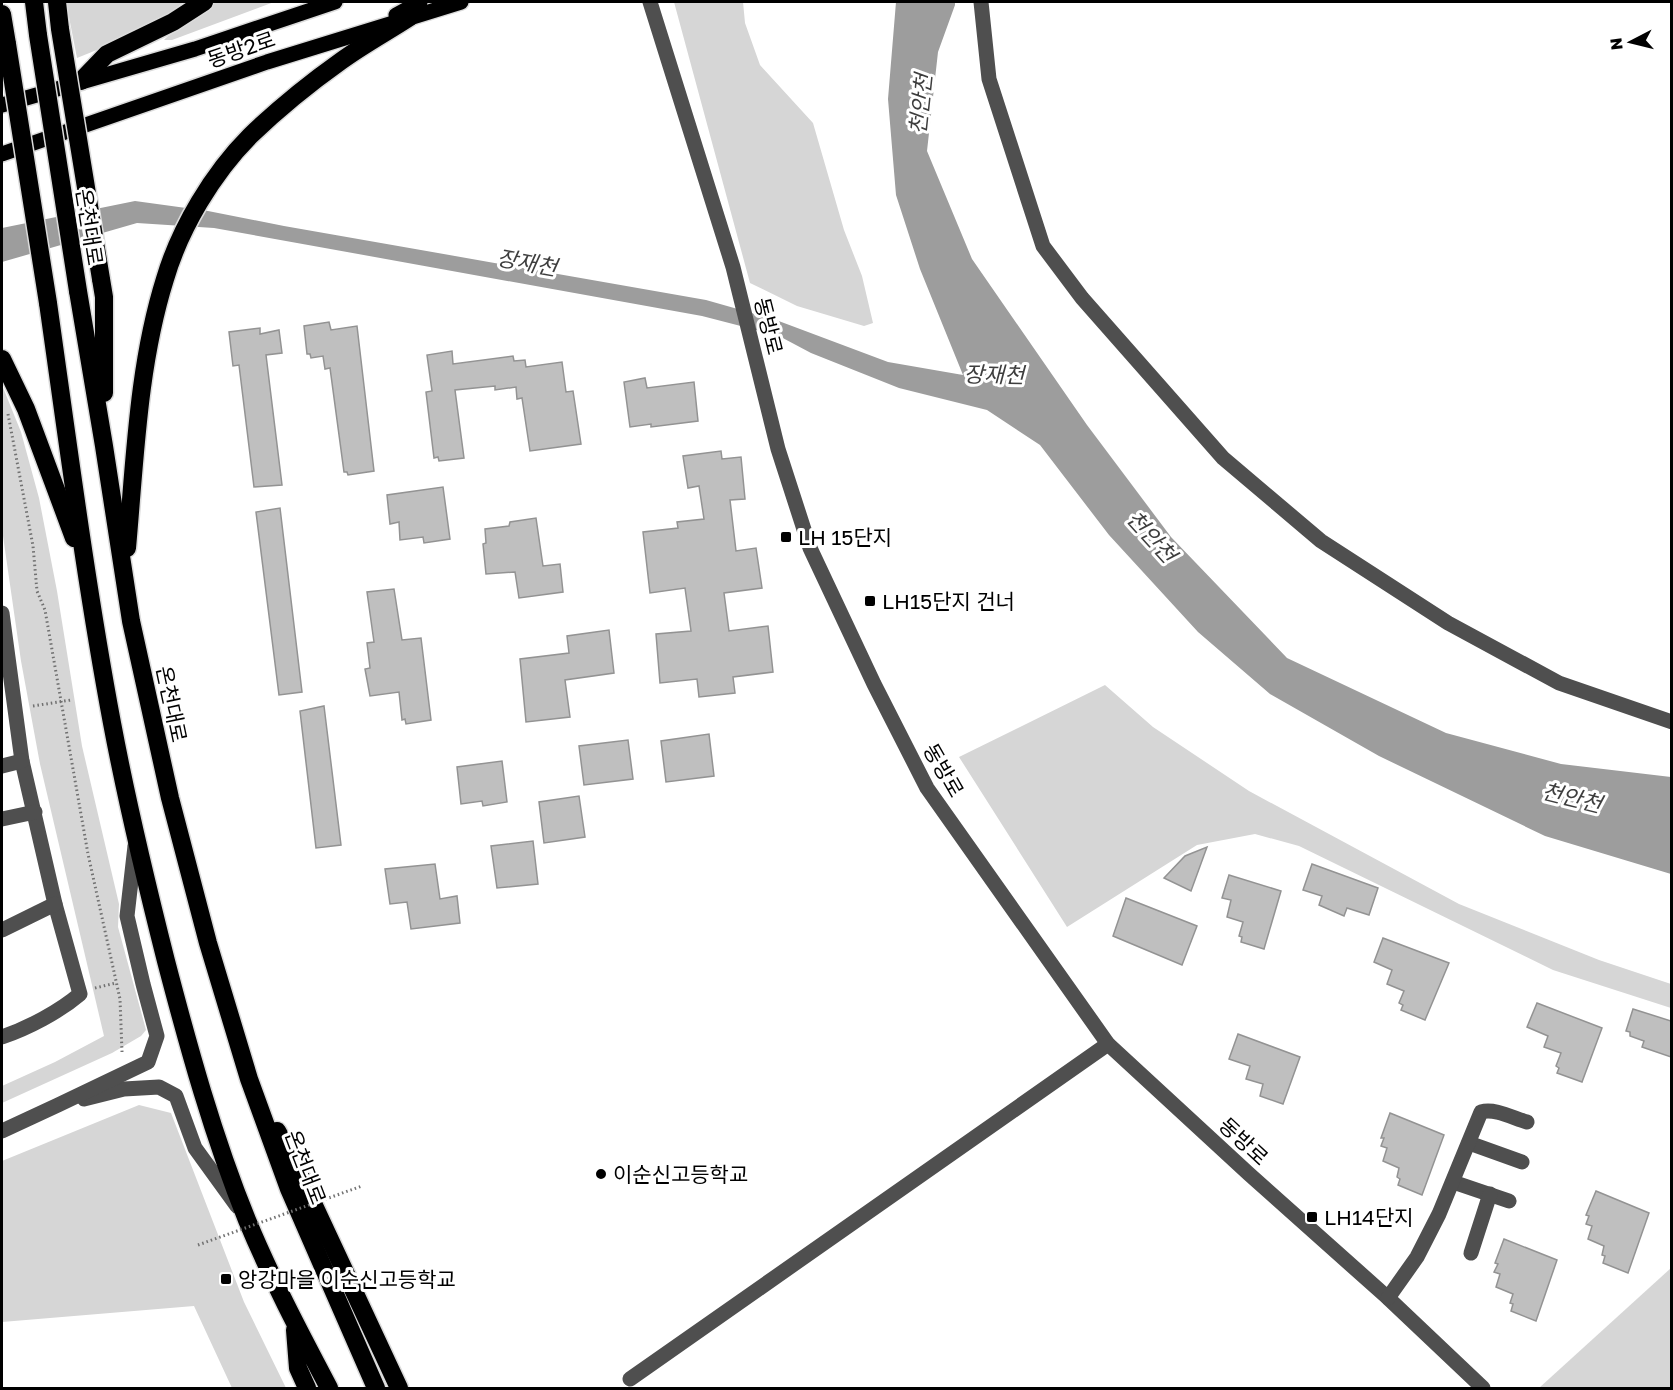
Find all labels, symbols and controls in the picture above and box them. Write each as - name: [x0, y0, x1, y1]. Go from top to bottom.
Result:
- north arrow: [1601, 12, 1661, 72]
- street label: 동방2로: [204, 25, 278, 73]
- text: N: [1605, 37, 1627, 51]
- water label: 천안천: [903, 70, 937, 136]
- street label: 온천대로: [71, 187, 109, 267]
- water label: 장재천: [495, 243, 562, 281]
- street label: 동방로: [749, 295, 789, 357]
- water label: 장재천: [963, 360, 1027, 388]
- water label: 천안천: [1122, 504, 1184, 570]
- place label: LH 15단지: [798, 524, 892, 550]
- marker: LH 15단지: [779, 530, 793, 544]
- place label: LH15단지 건너: [882, 588, 1015, 614]
- marker: LH15단지 건너: [863, 594, 877, 608]
- street label: 온천대로: [151, 664, 193, 744]
- street label: 동방로: [918, 738, 970, 802]
- water label: 천안천: [1539, 777, 1607, 818]
- street label: 동방로: [1214, 1112, 1274, 1170]
- street label: 온천대로: [280, 1126, 332, 1208]
- place label: 이순신고등학교: [613, 1161, 748, 1187]
- marker: 이순신고등학교: [594, 1167, 608, 1181]
- place label: LH14단지: [1324, 1204, 1414, 1230]
- marker: LH14단지: [1305, 1210, 1319, 1224]
- place label: 앙강마을 이순신고등학교: [238, 1266, 456, 1292]
- marker: 앙강마을 이순신고등학교: [219, 1272, 233, 1286]

